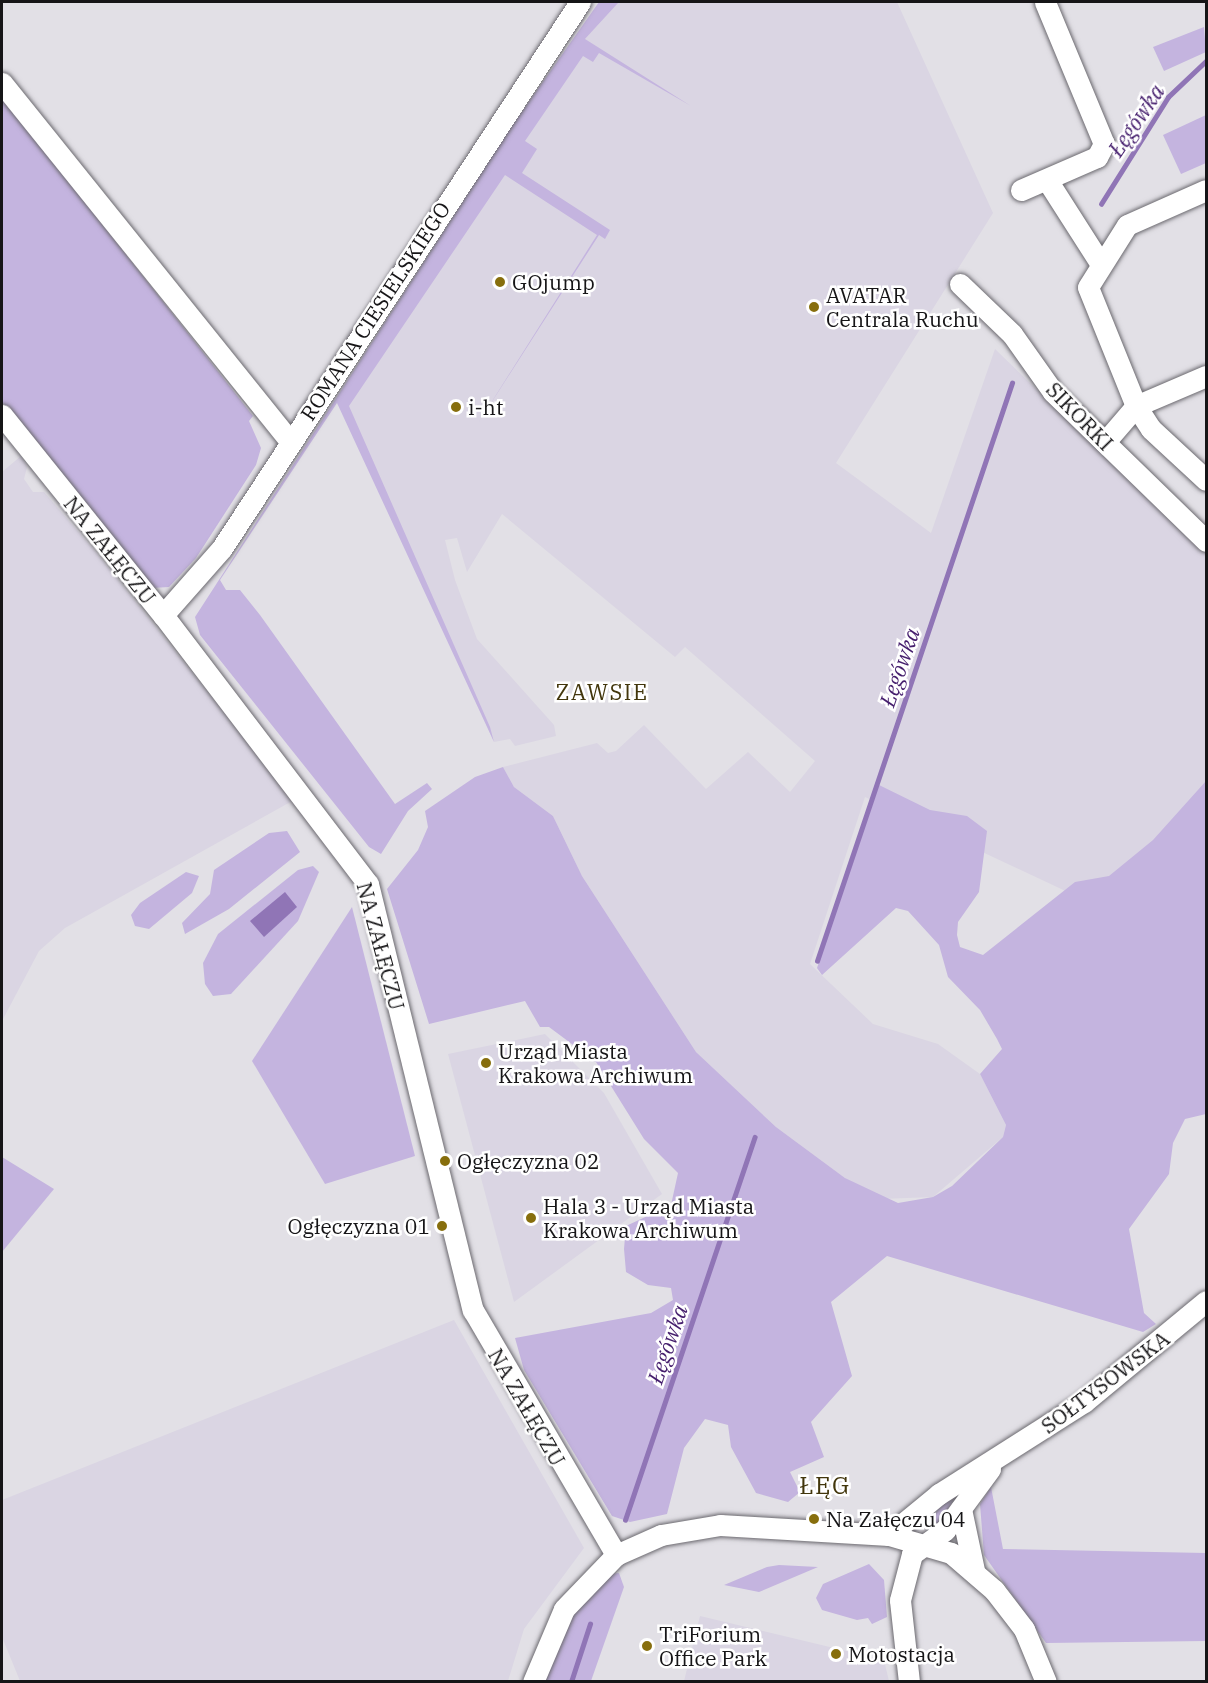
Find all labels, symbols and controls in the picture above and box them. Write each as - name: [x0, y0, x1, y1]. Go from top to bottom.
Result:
- water label: Łęgówka: [1102, 79, 1170, 161]
- street label: ROMANA CIESIELSKIEGO: [295, 197, 455, 425]
- place label: GOjump: [512, 269, 595, 295]
- marker: GOjump: [493, 275, 507, 289]
- place label: AVATAR Centrala Ruchu: [826, 282, 979, 332]
- marker: AVATAR Centrala Ruchu: [807, 300, 821, 314]
- street label: SIKORKI: [1041, 377, 1119, 455]
- place label: i-ht: [468, 394, 503, 420]
- marker: i-ht: [449, 400, 463, 414]
- street label: NA ZAŁĘCZU: [59, 491, 161, 609]
- water label: Łęgówka: [873, 624, 925, 710]
- district label: ZAWSIE: [555, 679, 649, 705]
- street label: NA ZAŁĘCZU: [352, 879, 410, 1013]
- place label: Urząd Miasta Krakowa Archiwum: [498, 1038, 693, 1088]
- marker: Urząd Miasta Krakowa Archiwum: [479, 1056, 493, 1070]
- place label: Ogłęczyzna 02: [457, 1148, 600, 1174]
- marker: Ogłęczyzna 02: [438, 1154, 452, 1168]
- place label: Hala 3 - Urząd Miasta Krakowa Archiwum: [543, 1193, 754, 1243]
- marker: Hala 3 - Urząd Miasta Krakowa Archiwum: [524, 1211, 538, 1225]
- place label: Ogłęczyzna 01: [287, 1213, 430, 1239]
- marker: Ogłęczyzna 01: [435, 1219, 449, 1233]
- water label: Łęgówka: [641, 1301, 693, 1387]
- street label: SOŁTYSOWSKA: [1036, 1326, 1174, 1438]
- street label: NA ZAŁĘCZU: [483, 1344, 571, 1470]
- district label: ŁĘG: [799, 1472, 851, 1500]
- place label: Na Załęczu 04: [826, 1506, 966, 1532]
- marker: Na Załęczu 04: [807, 1512, 821, 1526]
- place label: TriForium Office Park: [659, 1621, 767, 1671]
- marker: TriForium Office Park: [640, 1639, 654, 1653]
- place label: Motostacja: [848, 1641, 955, 1667]
- marker: Motostacja: [829, 1647, 843, 1661]

